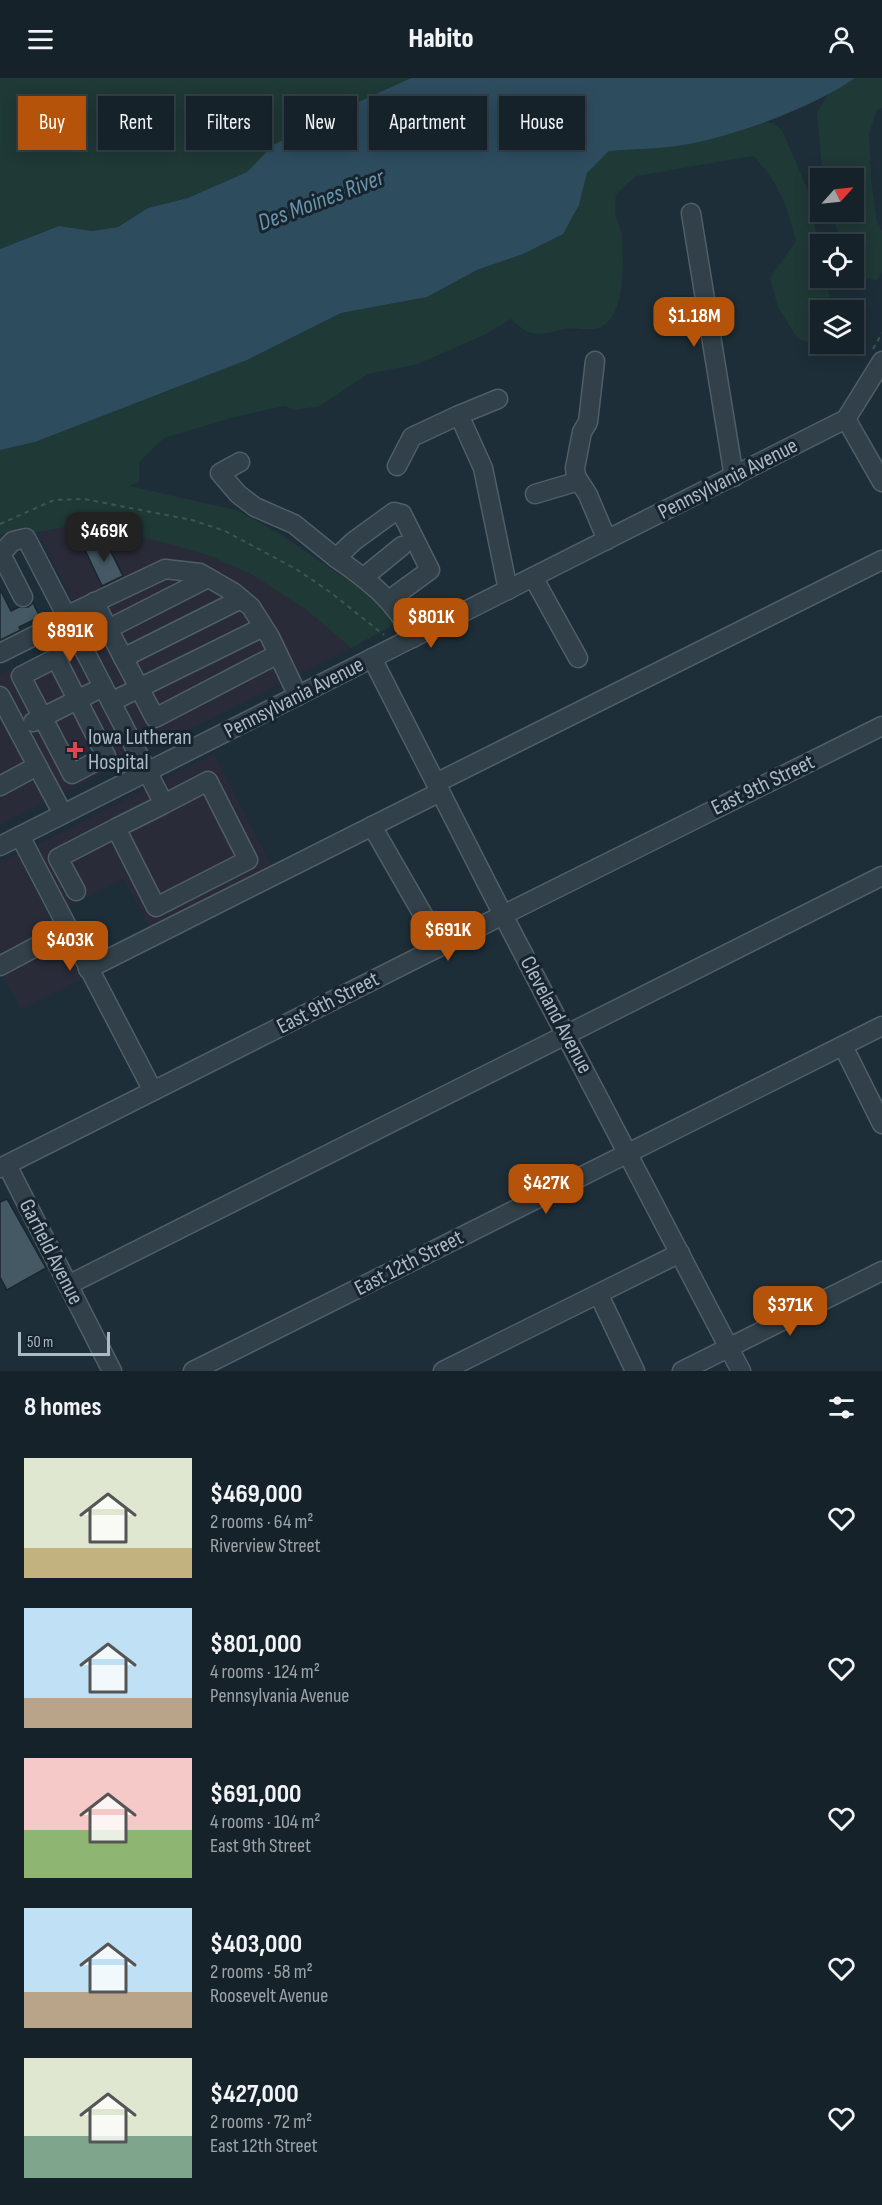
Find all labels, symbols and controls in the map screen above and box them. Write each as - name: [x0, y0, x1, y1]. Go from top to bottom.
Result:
- icon: menu: [24, 23, 57, 56]
- text: Habito: [409, 23, 473, 55]
- icon: person: [825, 23, 858, 56]
- chip: Buy: [18, 96, 86, 150]
- chip: Rent: [98, 96, 174, 150]
- chip: Filters: [186, 96, 272, 150]
- chip: New: [284, 96, 357, 150]
- chip: Apartment: [369, 96, 487, 150]
- chip: House: [499, 96, 585, 150]
- water label: Des Moines River: [254, 162, 389, 237]
- north arrow: [810, 168, 864, 222]
- map controls: [810, 168, 864, 354]
- button: locate: [810, 234, 864, 288]
- pin: $1.18M: [645, 297, 743, 348]
- button: layers: [810, 300, 864, 354]
- text: $1.18M: [667, 304, 721, 328]
- street label: Pennsylvania Avenue: [654, 432, 802, 526]
- pin: $469K: [62, 512, 146, 563]
- text: $469K: [80, 519, 128, 543]
- pin: $801K: [389, 598, 473, 649]
- text: $801K: [407, 605, 455, 629]
- pin: $891K: [28, 612, 112, 663]
- text: $891K: [46, 619, 94, 643]
- street label: Pennsylvania Avenue: [220, 651, 368, 745]
- place label: Iowa Lutheran Hospital: [88, 724, 192, 776]
- marker: Iowa Lutheran Hospital: [66, 741, 84, 759]
- street label: East 9th Street: [707, 748, 819, 822]
- pin: $691K: [406, 911, 490, 962]
- text: $691K: [425, 918, 471, 942]
- pin: $403K: [28, 921, 112, 972]
- text: $403K: [46, 928, 94, 952]
- street label: Cleveland Avenue: [514, 952, 598, 1078]
- street label: East 9th Street: [272, 966, 384, 1040]
- pin: $427K: [504, 1164, 588, 1215]
- text: $427K: [522, 1171, 570, 1195]
- street label: Garfield Avenue: [13, 1195, 89, 1309]
- street label: East 12th Street: [350, 1224, 468, 1302]
- pin: $371K: [748, 1286, 832, 1337]
- text: $371K: [767, 1293, 813, 1317]
- scale bar: [18, 1329, 110, 1356]
- text: 50 m: [27, 1333, 53, 1352]
- icon: filters: [825, 1391, 858, 1424]
- text: 8 homes: [24, 1392, 102, 1423]
- text: $469,000: [210, 1479, 302, 1510]
- icon: home: [72, 1482, 144, 1554]
- icon: heart: [825, 1502, 858, 1535]
- text: 2 rooms · 64 m²: [210, 1510, 314, 1534]
- text: Riverview Street: [210, 1534, 321, 1558]
- text: $801,000: [210, 1629, 302, 1660]
- icon: home: [72, 1632, 144, 1704]
- icon: heart: [825, 1652, 858, 1685]
- text: 4 rooms · 124 m²: [210, 1660, 320, 1684]
- text: Pennsylvania Avenue: [210, 1684, 349, 1708]
- text: $691,000: [210, 1779, 301, 1810]
- icon: home: [72, 1782, 144, 1854]
- icon: heart: [825, 1802, 858, 1835]
- text: 4 rooms · 104 m²: [210, 1810, 320, 1834]
- text: East 9th Street: [210, 1834, 311, 1858]
- text: $403,000: [210, 1929, 302, 1960]
- icon: home: [72, 1932, 144, 2004]
- icon: heart: [825, 1952, 858, 1985]
- text: 2 rooms · 58 m²: [210, 1960, 313, 1984]
- text: Roosevelt Avenue: [210, 1984, 328, 2008]
- text: $427,000: [210, 2079, 299, 2110]
- icon: home: [72, 2082, 144, 2154]
- icon: heart: [825, 2102, 858, 2135]
- text: 2 rooms · 72 m²: [210, 2110, 312, 2134]
- text: East 12th Street: [210, 2134, 318, 2158]

